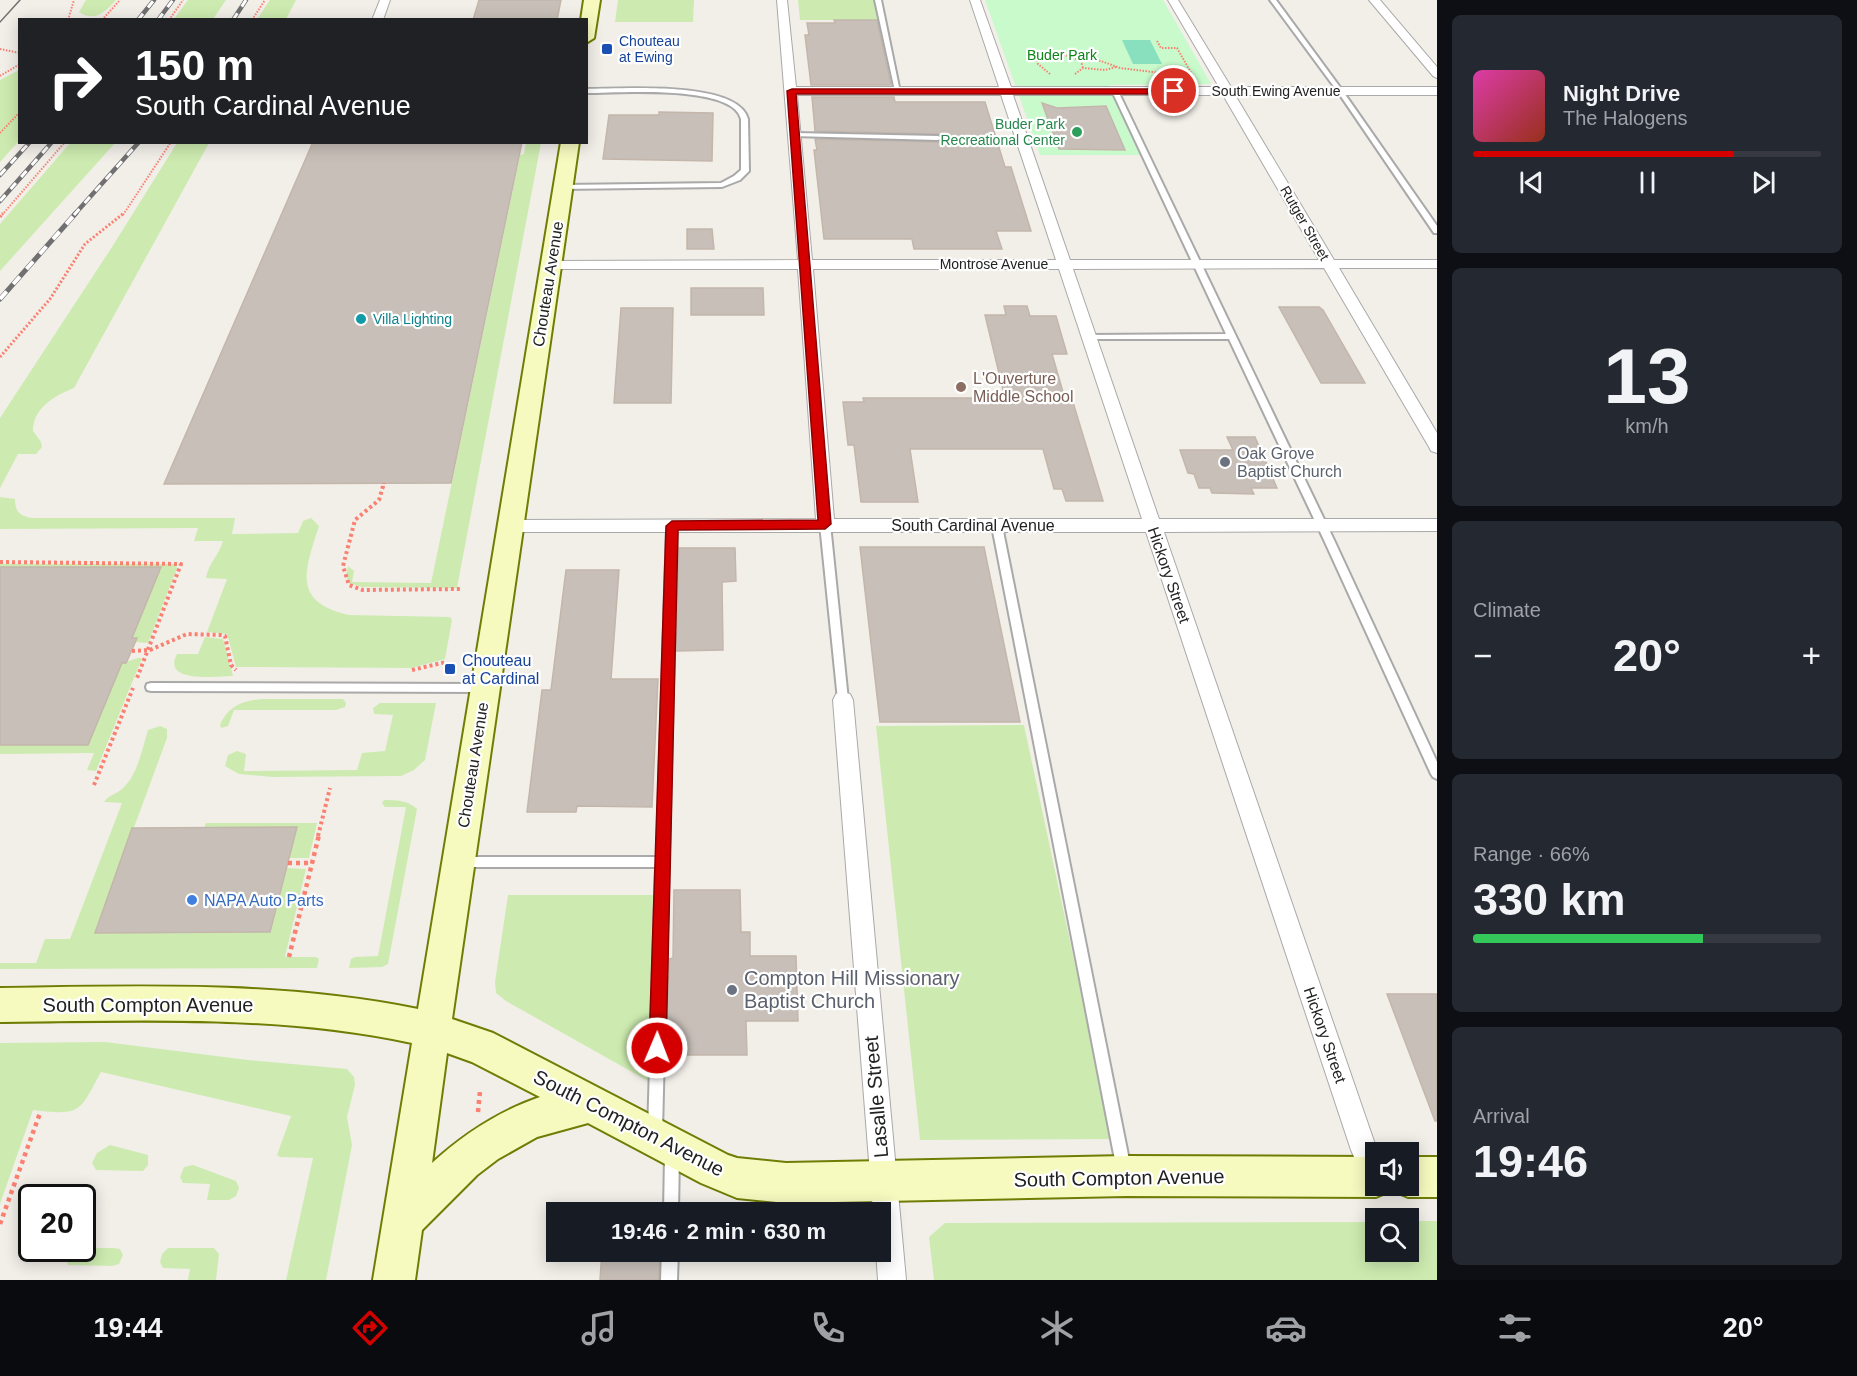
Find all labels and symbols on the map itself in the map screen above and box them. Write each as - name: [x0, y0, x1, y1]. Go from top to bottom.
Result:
- place label: Chouteau at Ewing: [619, 33, 680, 65]
- marker: Chouteau at Ewing: [600, 42, 614, 56]
- park label: Buder Park: [1027, 47, 1098, 63]
- pin: [1148, 65, 1199, 116]
- street label: South Ewing Avenue: [1212, 83, 1341, 99]
- place label: Buder Park Recreational Center: [940, 116, 1066, 148]
- marker: Buder Park Recreational Center: [1070, 125, 1084, 139]
- street label: Rutger Street: [1277, 183, 1333, 263]
- street label: Chouteau Avenue: [530, 220, 566, 348]
- street label: Montrose Avenue: [940, 256, 1049, 272]
- place label: Villa Lighting: [373, 311, 452, 327]
- marker: Villa Lighting: [354, 312, 368, 326]
- place label: L'Ouverture Middle School: [973, 370, 1074, 405]
- marker: L'Ouverture Middle School: [954, 380, 968, 394]
- place label: Oak Grove Baptist Church: [1237, 445, 1342, 480]
- marker: Oak Grove Baptist Church: [1218, 455, 1232, 469]
- street label: South Cardinal Avenue: [891, 517, 1055, 534]
- street label: Hickory Street: [1145, 525, 1194, 626]
- place label: Chouteau at Cardinal: [462, 652, 539, 687]
- marker: Chouteau at Cardinal: [443, 662, 457, 676]
- street label: Chouteau Avenue: [455, 701, 491, 829]
- place label: NAPA Auto Parts: [204, 892, 324, 909]
- marker: NAPA Auto Parts: [185, 893, 199, 907]
- place label: Compton Hill Missionary Baptist Church: [744, 967, 960, 1012]
- marker: Compton Hill Missionary Baptist Church: [725, 983, 739, 997]
- street label: Hickory Street: [1301, 985, 1350, 1086]
- street label: South Compton Avenue: [43, 994, 253, 1016]
- position arrow: [625, 1016, 689, 1080]
- street label: Lasalle Street: [860, 1035, 892, 1159]
- street label: South Compton Avenue: [530, 1065, 728, 1181]
- street label: South Compton Avenue: [1013, 1165, 1225, 1191]
- speed limit sign: 20: [18, 1184, 96, 1262]

